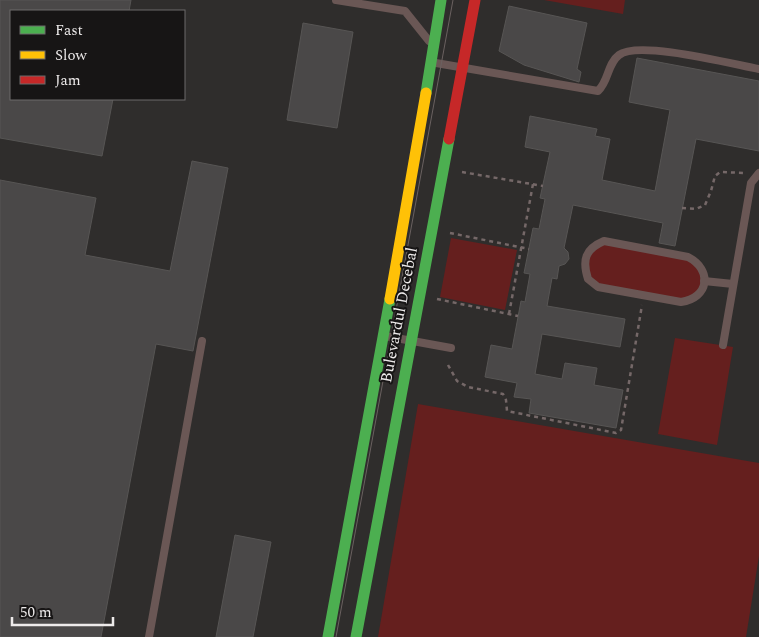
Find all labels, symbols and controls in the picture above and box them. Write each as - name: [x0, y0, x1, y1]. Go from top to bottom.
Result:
- legend: [10, 10, 185, 100]
- text: Fast: [55, 19, 83, 42]
- text: Slow: [55, 44, 87, 67]
- text: Jam: [55, 69, 81, 92]
- street label: Bulevardul Decebal: [374, 245, 424, 385]
- scale bar: [12, 594, 114, 626]
- text: 50 m: [20, 601, 52, 624]

